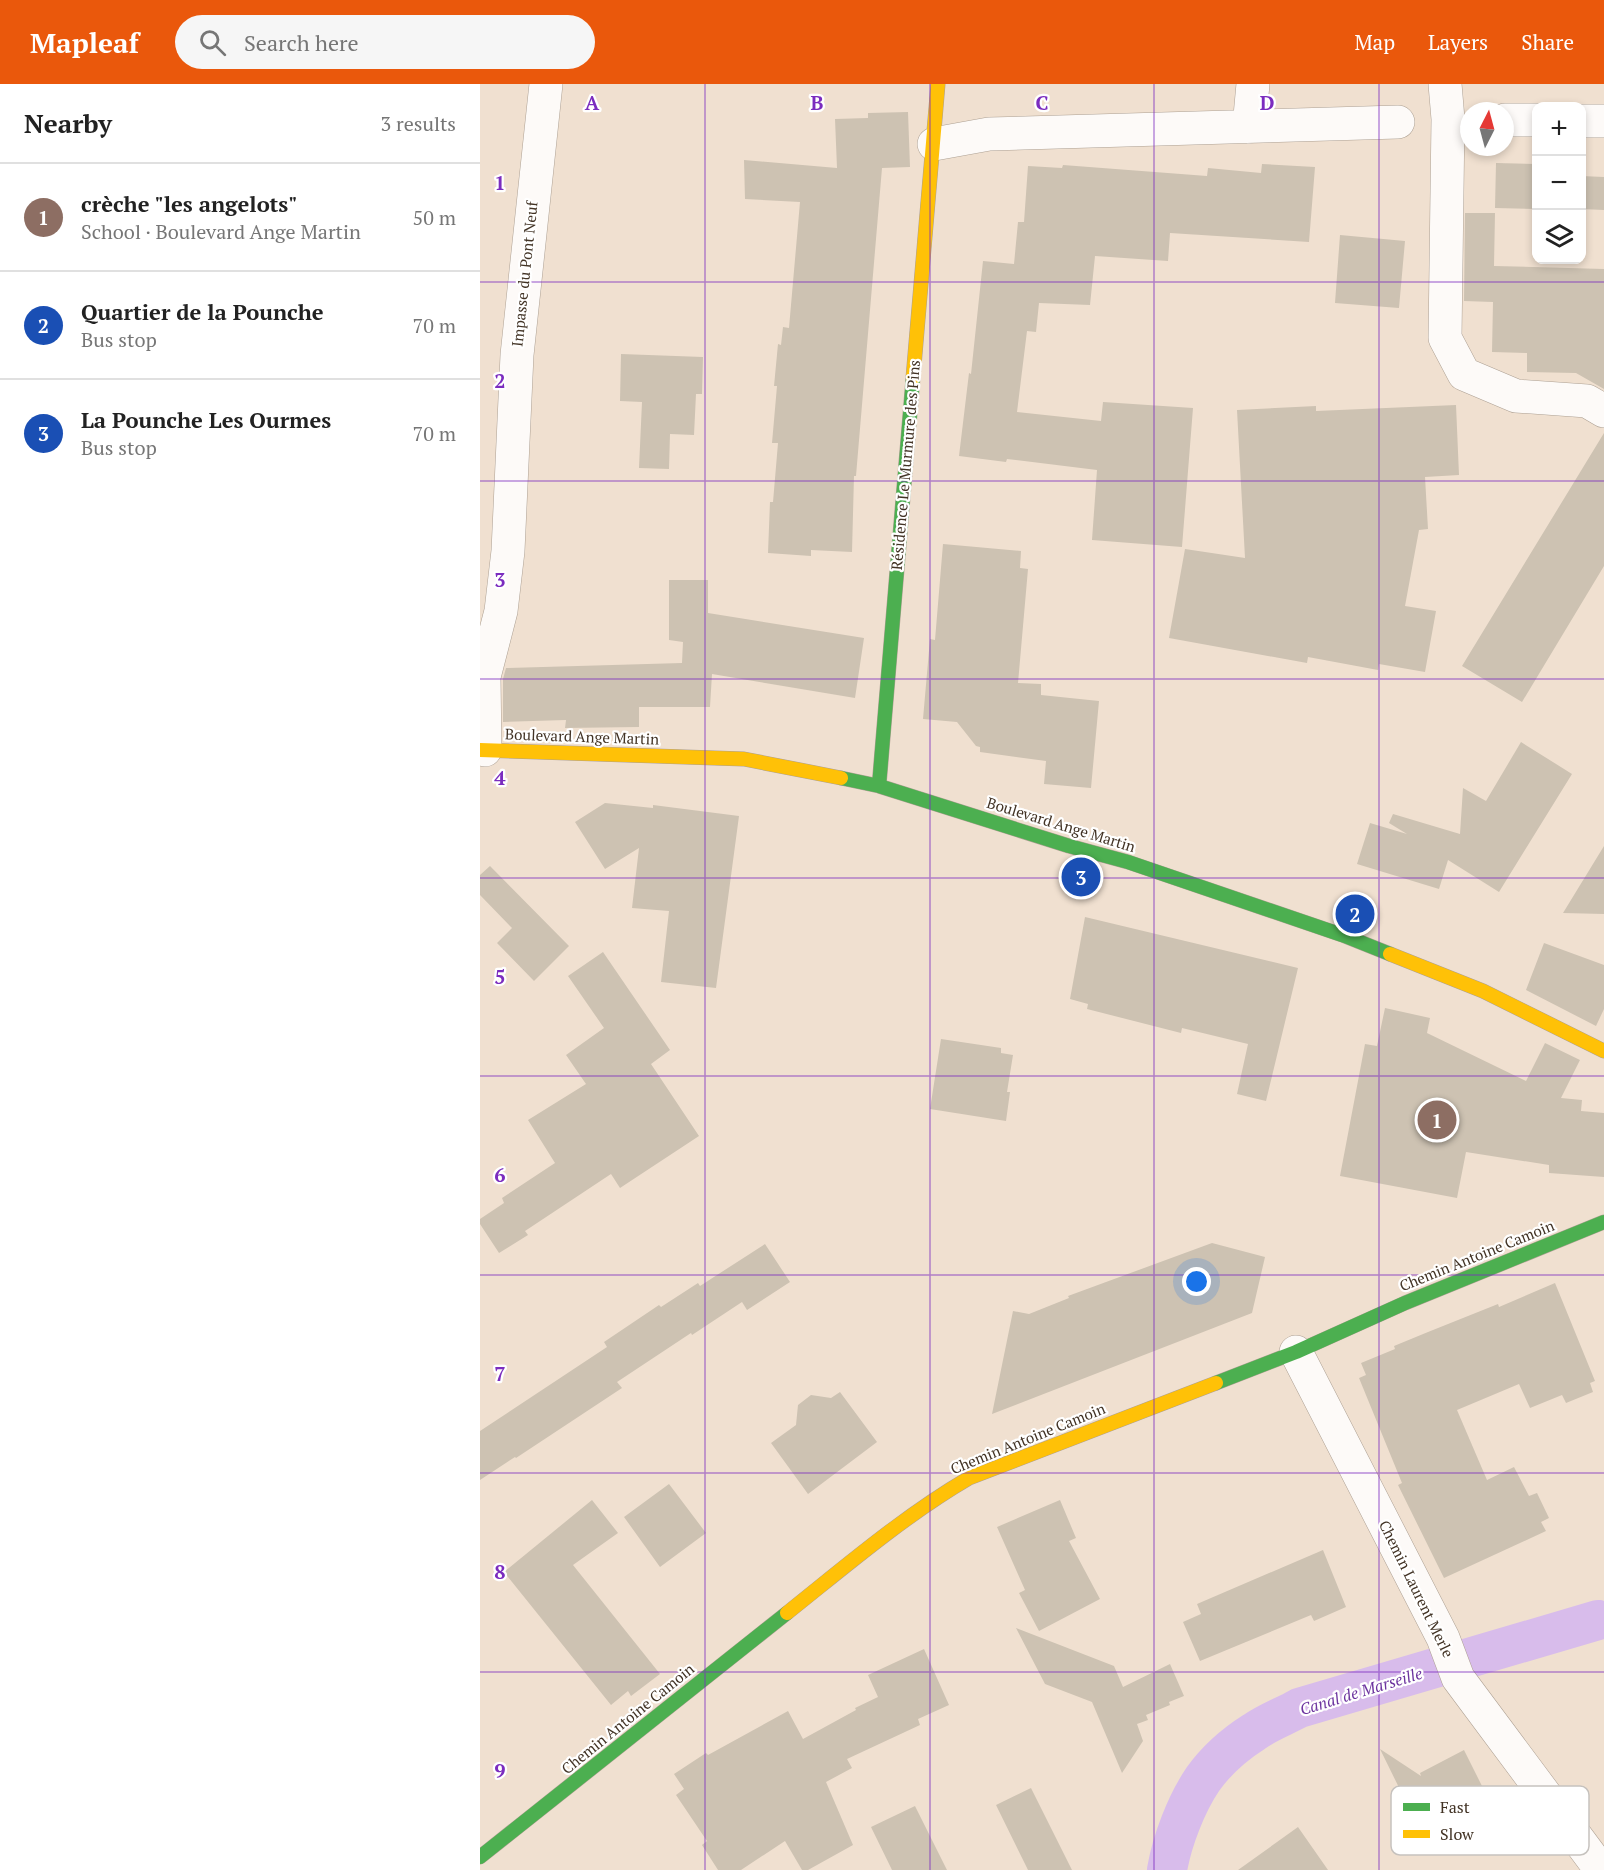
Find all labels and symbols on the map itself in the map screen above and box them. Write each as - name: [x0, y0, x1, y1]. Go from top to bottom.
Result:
- text: A: [585, 89, 600, 116]
- text: B: [811, 89, 824, 116]
- text: C: [1035, 89, 1049, 116]
- text: D: [1260, 89, 1274, 116]
- north arrow: [1460, 102, 1514, 156]
- text: 1: [494, 169, 506, 196]
- street label: Impasse du Pont Neuf: [506, 199, 542, 348]
- street label: Résidence Le Murmure des Pins: [886, 359, 924, 571]
- text: 2: [494, 367, 506, 394]
- text: 3: [494, 566, 506, 593]
- street label: Boulevard Ange Martin: [505, 723, 659, 749]
- text: 4: [494, 764, 506, 791]
- street label: Boulevard Ange Martin: [985, 792, 1138, 856]
- pin: 3: [1062, 854, 1100, 900]
- pin: 2: [1336, 892, 1374, 936]
- text: 5: [494, 963, 506, 990]
- pin: 1: [1418, 1098, 1456, 1142]
- text: 6: [494, 1161, 506, 1188]
- street label: Chemin Antoine Camoin: [1396, 1215, 1557, 1295]
- your location: [1182, 1267, 1211, 1296]
- text: 7: [494, 1360, 506, 1387]
- street label: Chemin Antoine Camoin: [947, 1398, 1108, 1478]
- street label: Chemin Laurent Merle: [1375, 1517, 1459, 1660]
- text: 8: [494, 1558, 506, 1585]
- street label: Chemin Antoine Camoin: [557, 1658, 698, 1778]
- water label: Canal de Marseille: [1297, 1662, 1425, 1720]
- text: 9: [494, 1757, 506, 1784]
- legend: [1391, 1786, 1589, 1855]
- text: Fast: [1440, 1796, 1470, 1818]
- text: Slow: [1440, 1823, 1474, 1845]

